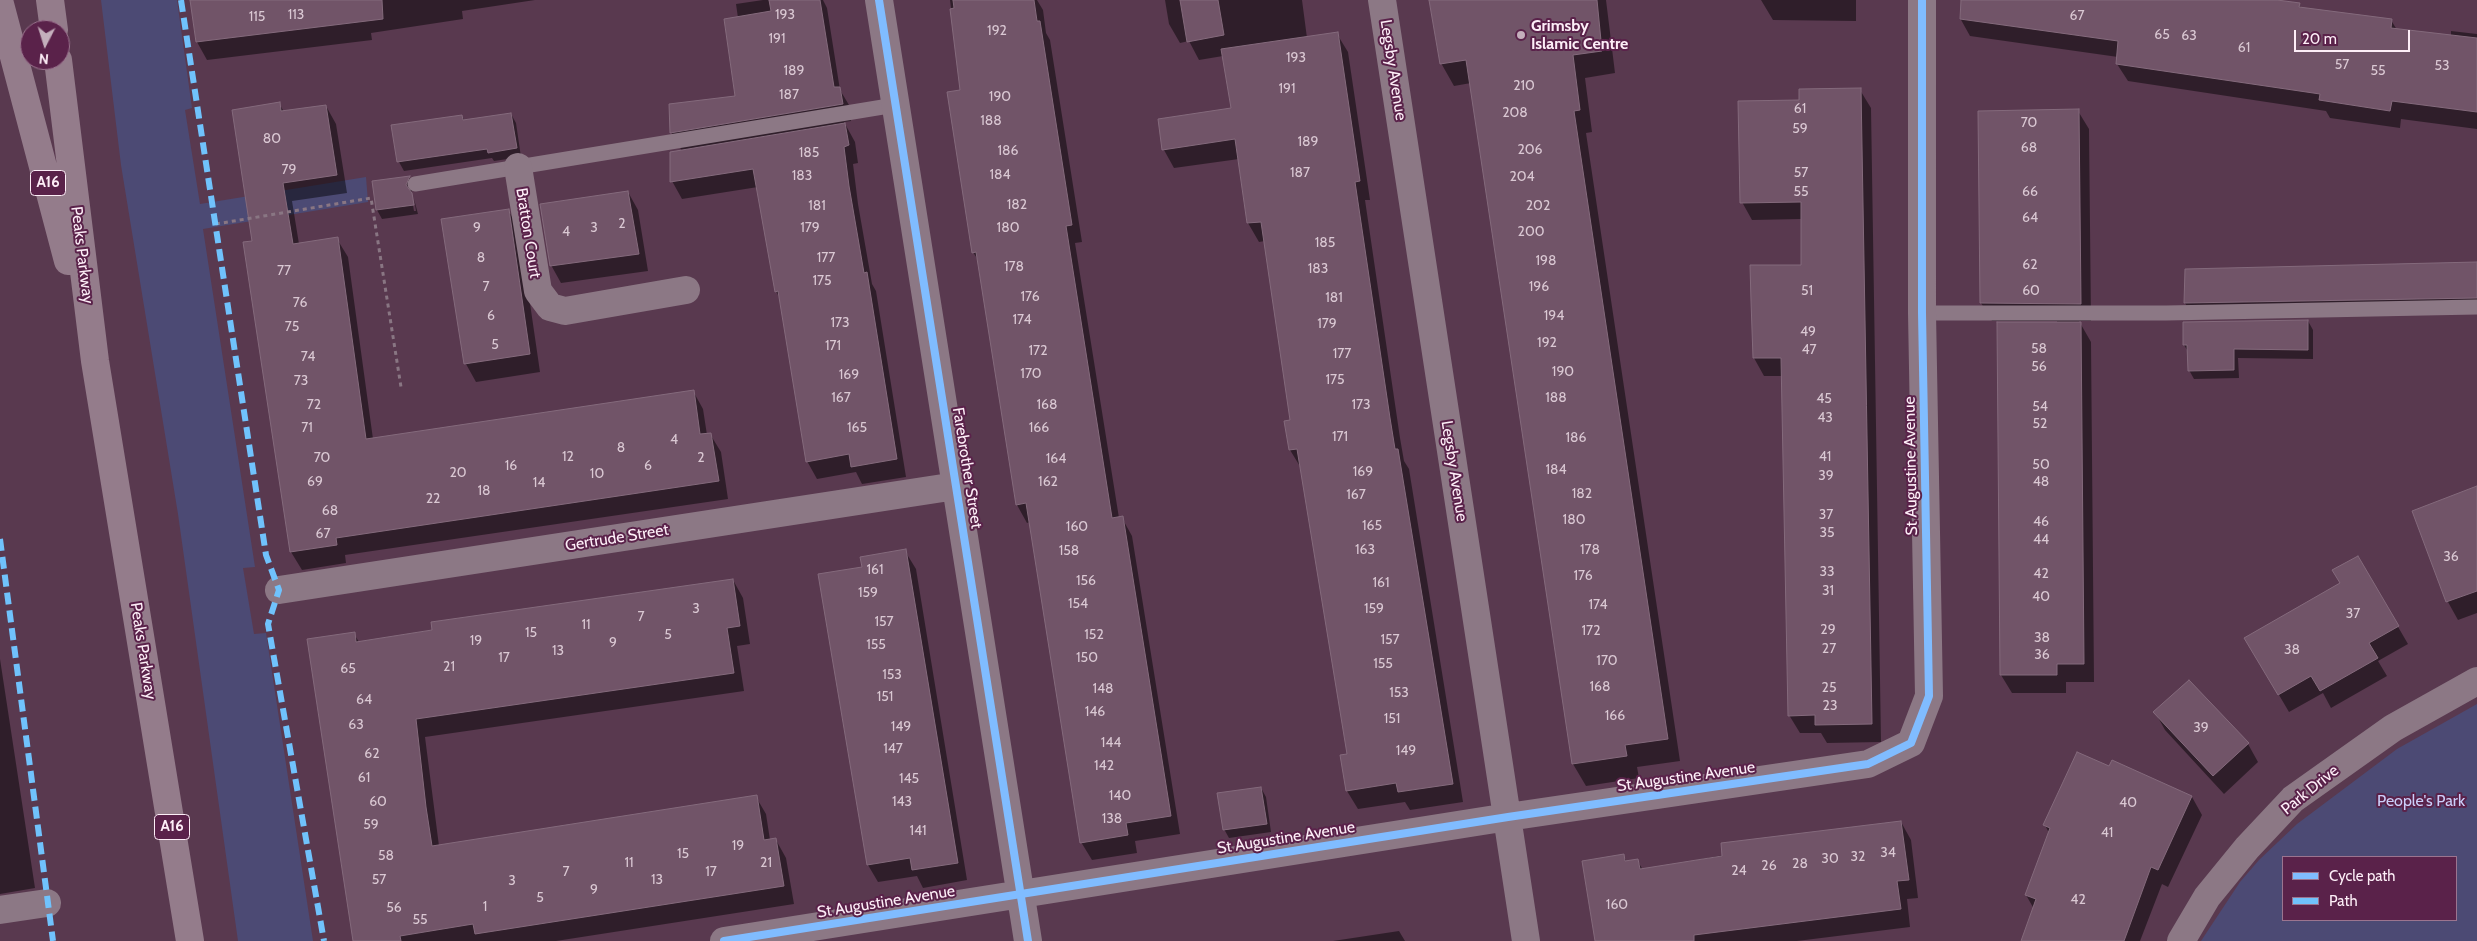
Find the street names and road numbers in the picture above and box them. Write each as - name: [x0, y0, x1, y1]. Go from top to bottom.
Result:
- street label: Legsby Avenue: [1376, 18, 1410, 122]
- road number: A16: [30, 170, 66, 196]
- street label: Bratton Court: [511, 186, 545, 280]
- street label: Peaks Parkway: [66, 205, 98, 305]
- street label: St Augustine Avenue: [1900, 396, 1922, 536]
- street label: Farebrother Street: [948, 406, 986, 530]
- street label: Legsby Avenue: [1437, 419, 1471, 523]
- street label: Gertrude Street: [564, 520, 670, 556]
- street label: Peaks Parkway: [126, 601, 160, 701]
- street label: St Augustine Avenue: [1616, 758, 1756, 796]
- street label: Park Drive: [2277, 761, 2343, 819]
- road number: A16: [154, 814, 190, 840]
- street label: St Augustine Avenue: [1216, 818, 1356, 858]
- street label: St Augustine Avenue: [816, 882, 956, 922]

